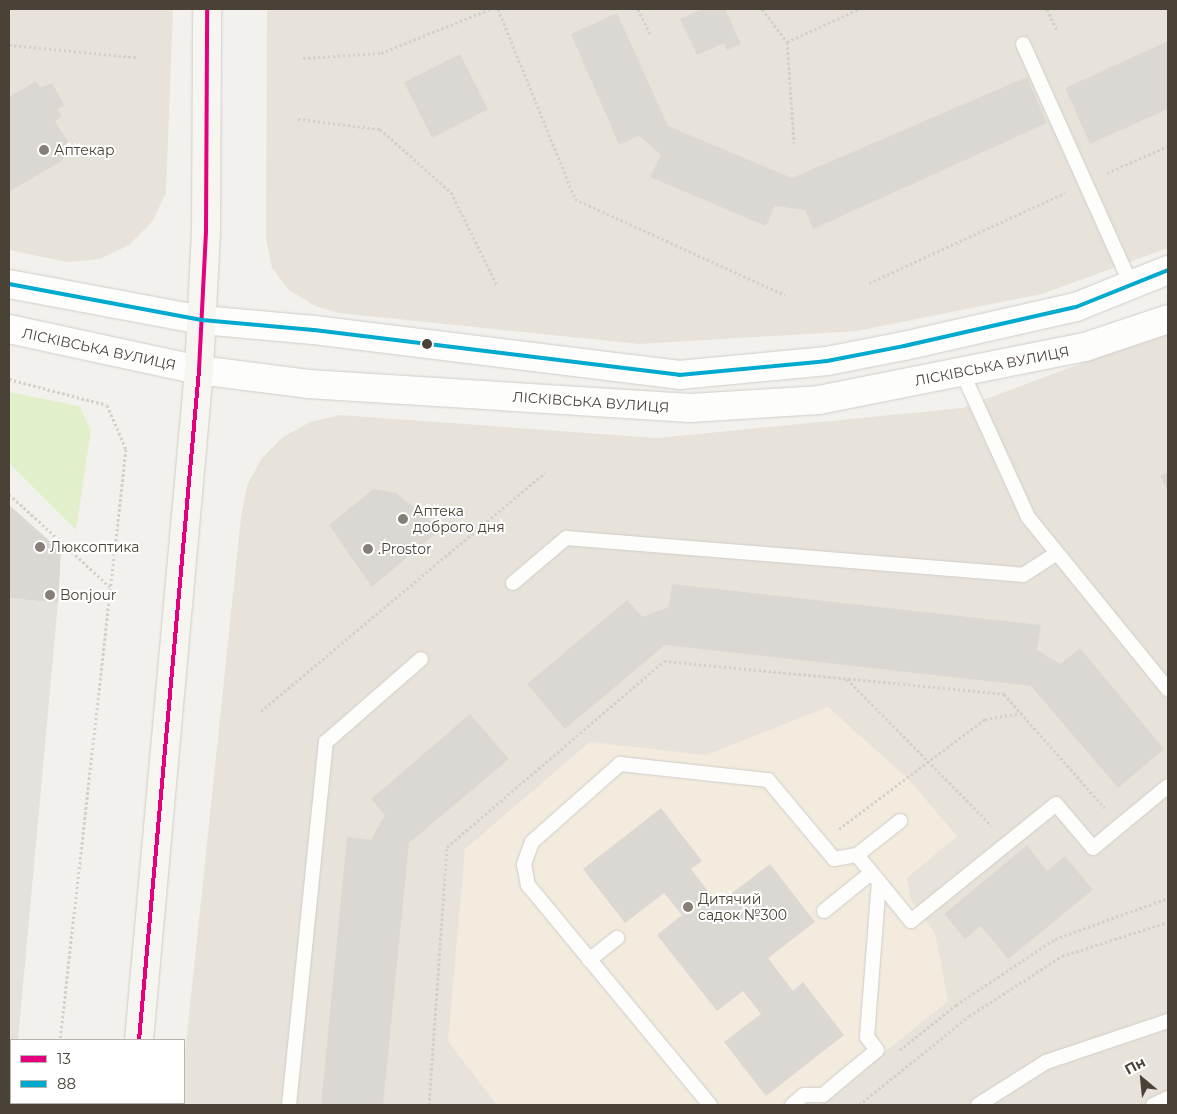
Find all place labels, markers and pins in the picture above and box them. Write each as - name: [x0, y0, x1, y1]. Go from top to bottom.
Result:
- place label: Аптекар: [54, 142, 115, 158]
- marker: Аптекар: [38, 144, 50, 156]
- unlabelled marker: [422, 339, 432, 349]
- place label: Аптека доброго дня: [413, 503, 505, 536]
- marker: Аптека доброго дня: [397, 513, 409, 525]
- place label: Люксоптика: [50, 539, 140, 555]
- marker: Люксоптика: [34, 541, 46, 553]
- place label: .Prostor: [378, 541, 432, 557]
- marker: .Prostor: [362, 543, 374, 555]
- place label: Bonjour: [60, 587, 116, 603]
- marker: Bonjour: [44, 589, 56, 601]
- place label: Дитячий садок №300: [698, 891, 787, 924]
- marker: Дитячий садок №300: [682, 901, 694, 913]

